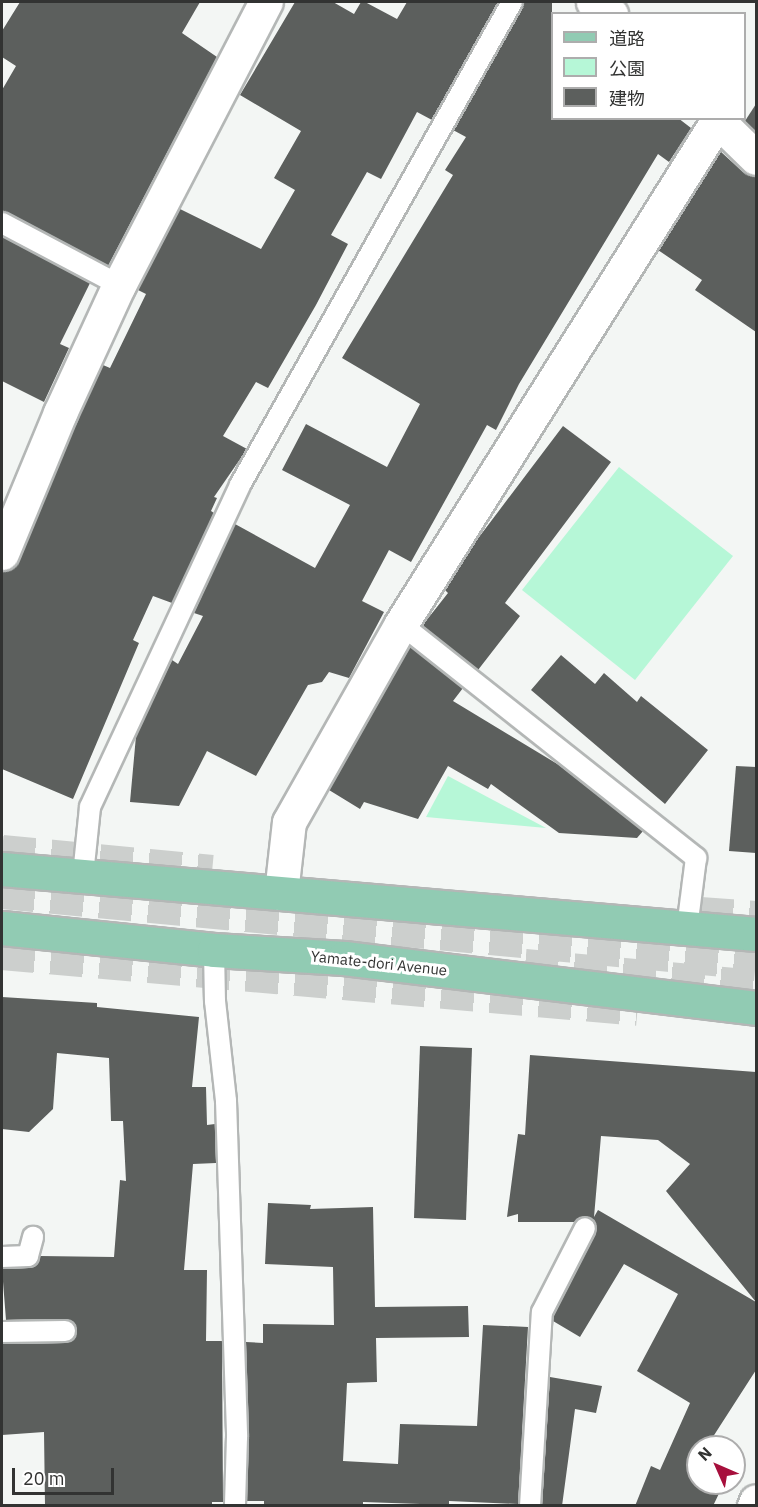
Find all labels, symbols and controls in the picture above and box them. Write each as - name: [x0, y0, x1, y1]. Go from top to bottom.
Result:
- legend: [551, 12, 746, 120]
- text: 道路: [609, 27, 645, 50]
- text: 公園: [609, 57, 645, 80]
- text: 建物: [609, 87, 645, 110]
- street label: Yamate-dori Avenue: [310, 947, 448, 979]
- north arrow: [686, 1435, 746, 1495]
- text: N: [694, 1443, 716, 1465]
- scale bar: [15, 1456, 117, 1494]
- text: 20 m: [23, 1467, 65, 1490]

